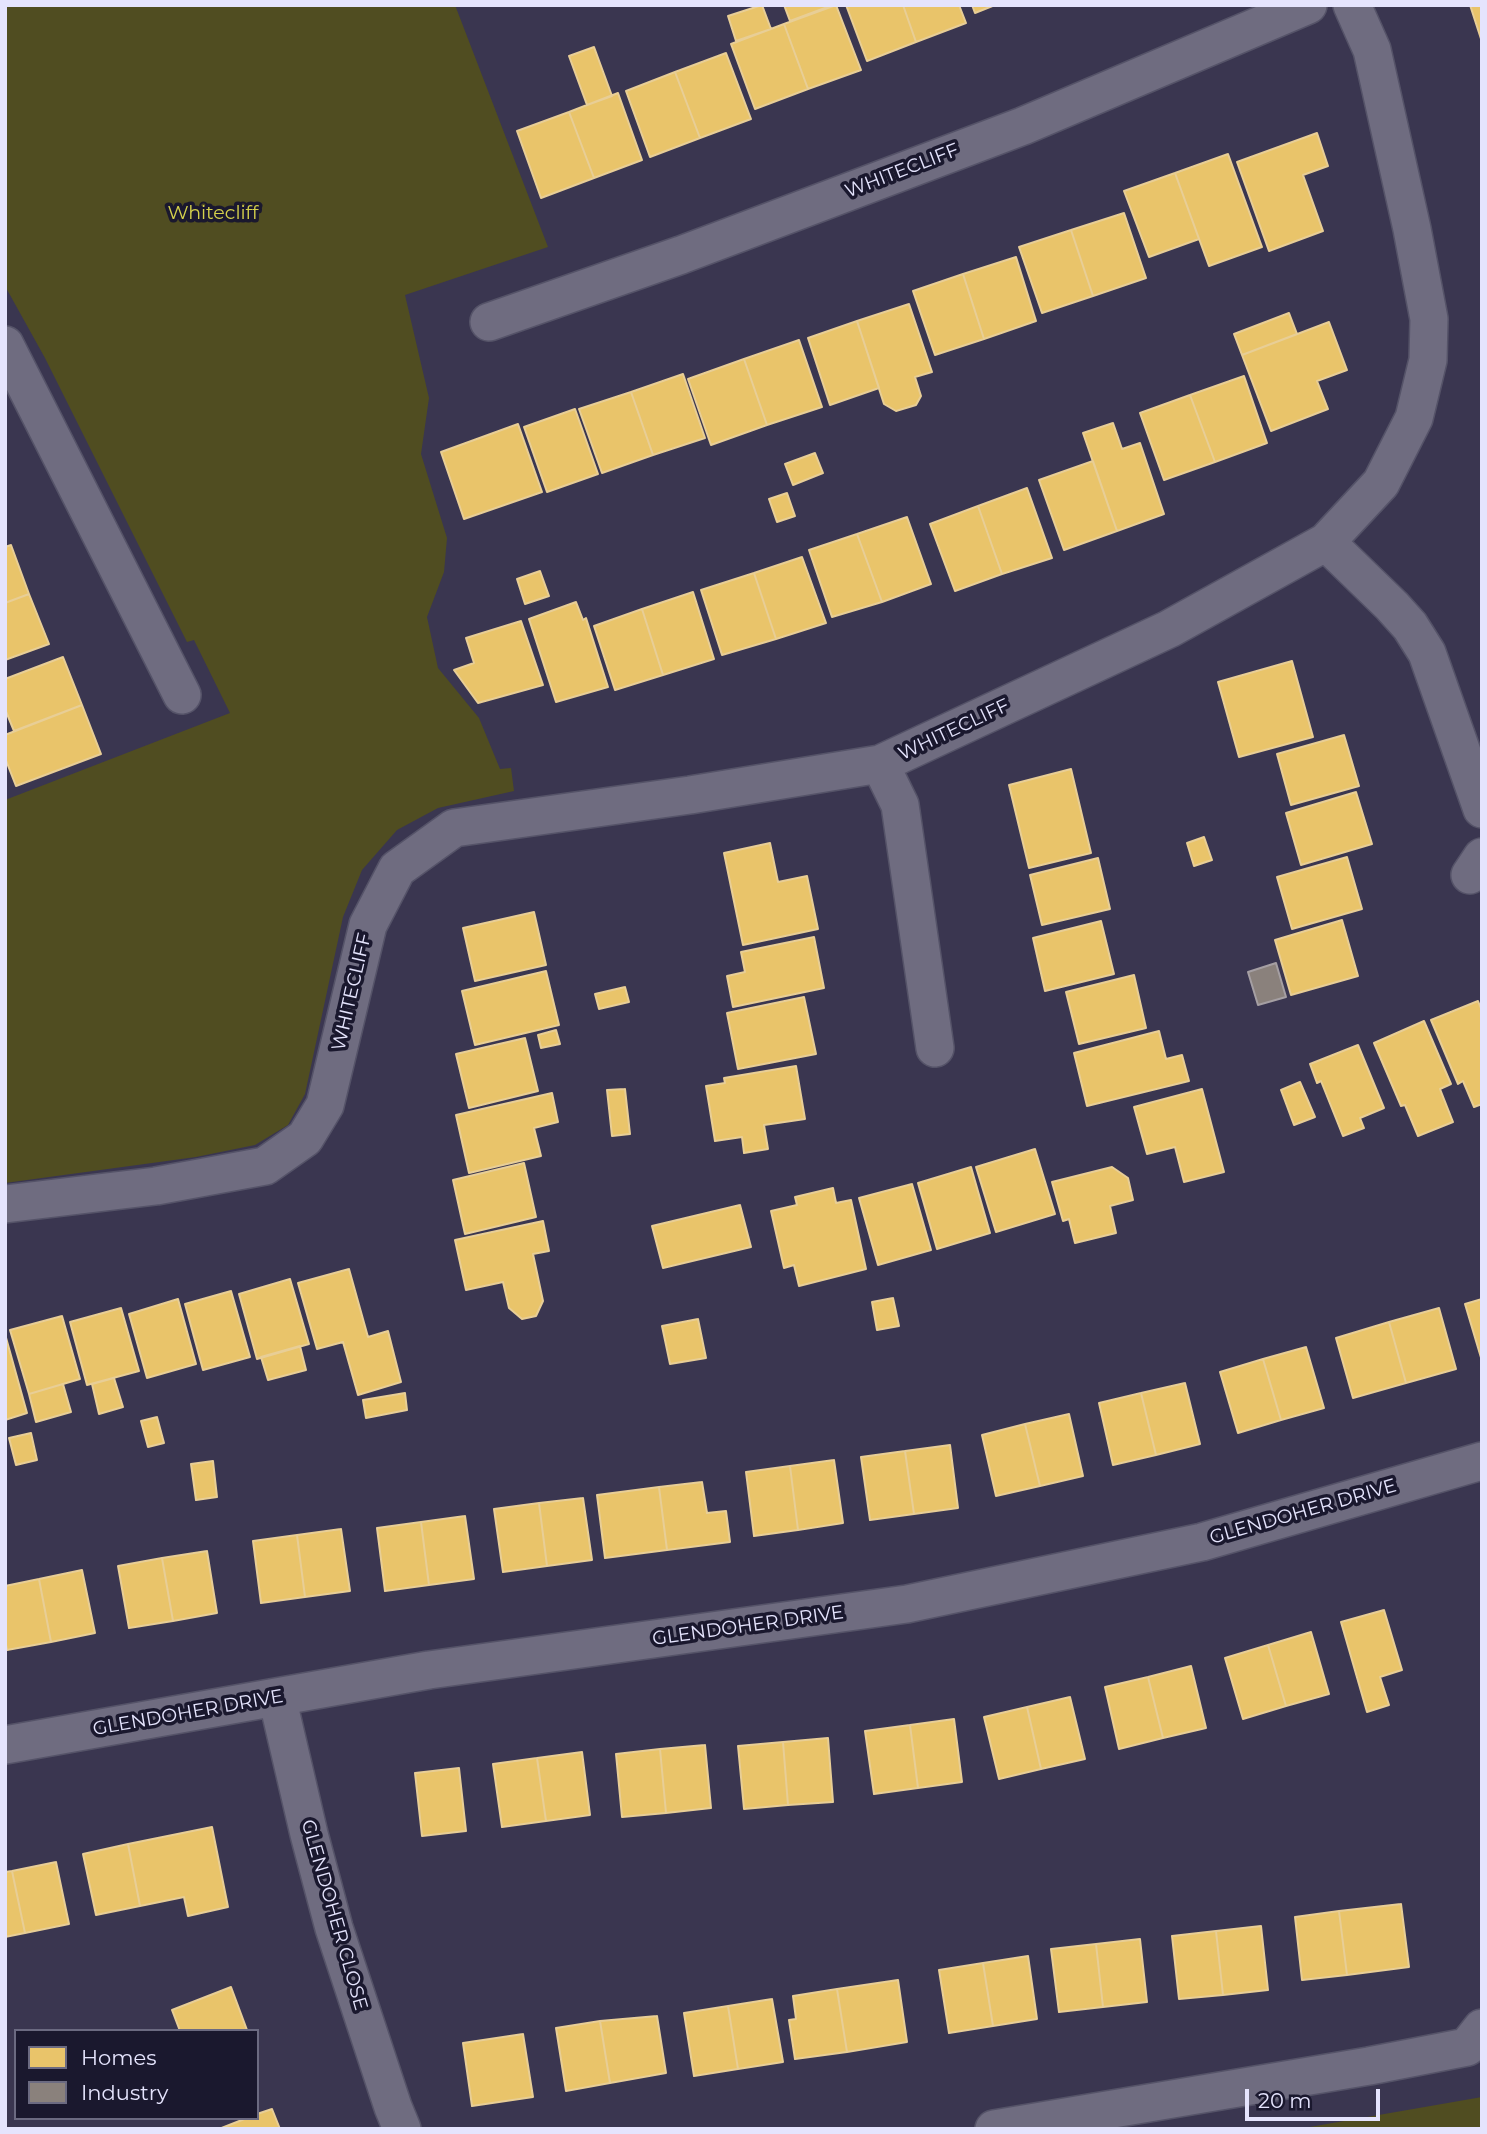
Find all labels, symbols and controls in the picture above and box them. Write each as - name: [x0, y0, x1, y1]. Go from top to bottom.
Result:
- street label: WHITECLIFF: [842, 139, 962, 203]
- park label: Whitecliff: [167, 202, 259, 224]
- street label: WHITECLIFF: [895, 694, 1013, 766]
- street label: WHITECLIFF: [327, 931, 377, 1053]
- street label: GLENDOHER DRIVE: [1207, 1474, 1399, 1550]
- street label: GLENDOHER DRIVE: [651, 1601, 845, 1651]
- street label: GLENDOHER DRIVE: [91, 1685, 285, 1741]
- street label: GLENDOHER CLOSE: [296, 1817, 372, 2013]
- legend: [14, 2029, 259, 2120]
- text: Homes: [81, 2045, 156, 2070]
- scale bar: [1249, 2074, 1384, 2118]
- text: Industry: [81, 2080, 168, 2105]
- text: 20 m: [1258, 2088, 1312, 2113]

